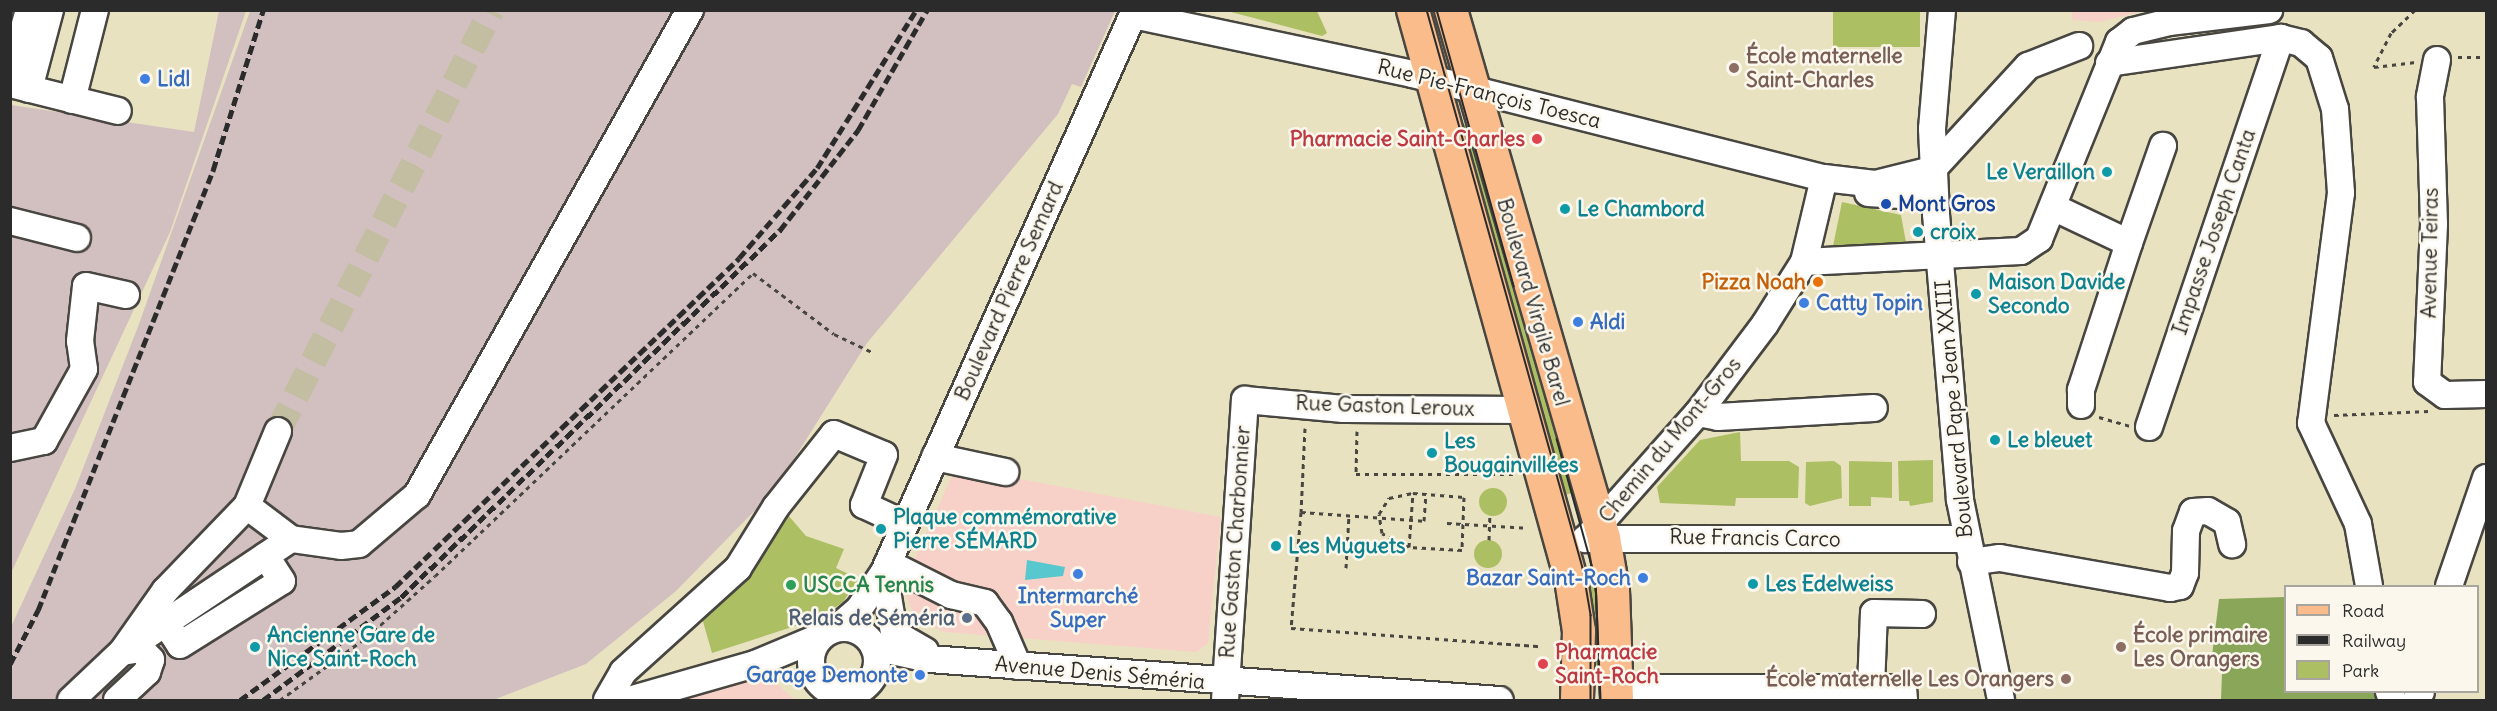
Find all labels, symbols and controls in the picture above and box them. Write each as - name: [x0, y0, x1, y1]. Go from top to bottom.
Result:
- place label: École maternelle Saint-Charles: [1746, 43, 1903, 93]
- street label: Rue Pie-François Toesca: [1375, 54, 1603, 134]
- marker: École maternelle Saint-Charles: [1727, 61, 1741, 75]
- place label: Lidl: [157, 66, 190, 92]
- marker: Lidl: [138, 72, 152, 86]
- place label: Pharmacie Saint-Charles: [1290, 126, 1525, 152]
- street label: Impasse Joseph Canta: [2167, 126, 2261, 338]
- marker: Pharmacie Saint-Charles: [1530, 132, 1544, 146]
- place label: Le Veraillon: [1986, 159, 2095, 185]
- marker: Le Veraillon: [2100, 165, 2114, 179]
- street label: Boulevard Pierre Semard: [949, 178, 1069, 404]
- street label: Avenue Teiras: [2416, 187, 2444, 319]
- place label: Mont Gros: [1898, 191, 1996, 217]
- street label: Boulevard Virgile Barel: [1491, 195, 1575, 409]
- place label: Le Chambord: [1577, 196, 1705, 222]
- marker: Mont Gros: [1879, 197, 1893, 211]
- marker: Le Chambord: [1558, 202, 1572, 216]
- place label: croix: [1930, 219, 1976, 245]
- marker: croix: [1911, 225, 1925, 239]
- place label: Pizza Noah: [1702, 269, 1806, 295]
- place label: Maison Davide Secondo: [1988, 269, 2125, 319]
- marker: Pizza Noah: [1811, 275, 1825, 289]
- street label: Boulevard Pape Jean XXIII: [1930, 279, 1978, 539]
- marker: Maison Davide Secondo: [1969, 287, 1983, 301]
- place label: Catty Topin: [1816, 290, 1923, 316]
- marker: Catty Topin: [1797, 296, 1811, 310]
- place label: Aldi: [1590, 309, 1625, 335]
- marker: Aldi: [1571, 315, 1585, 329]
- street label: Chemin du Mont-Gros: [1593, 352, 1747, 528]
- street label: Rue Gaston Leroux: [1295, 390, 1475, 422]
- street label: Rue Gaston Charbonnier: [1214, 425, 1256, 659]
- place label: Le bleuet: [2007, 427, 2092, 453]
- place label: Les Bougainvillées: [1444, 428, 1579, 478]
- marker: Le bleuet: [1988, 433, 2002, 447]
- marker: Les Bougainvillées: [1425, 446, 1439, 460]
- place label: Plaque commémorative Pierre SÉMARD: [893, 504, 1117, 554]
- marker: Plaque commémorative Pierre SÉMARD: [874, 522, 888, 536]
- street label: Rue Francis Carco: [1669, 524, 1841, 552]
- place label: Les Muguets: [1288, 533, 1406, 559]
- marker: Les Muguets: [1269, 539, 1283, 553]
- place label: Bazar Saint-Roch: [1466, 565, 1631, 591]
- marker: Intermarché Super: [1071, 567, 1085, 581]
- marker: Bazar Saint-Roch: [1636, 571, 1650, 585]
- place label: Les Edelweiss: [1765, 571, 1894, 597]
- place label: USCCA Tennis: [803, 572, 934, 598]
- marker: Les Edelweiss: [1746, 577, 1760, 591]
- marker: USCCA Tennis: [784, 578, 798, 592]
- place label: Intermarché Super: [1018, 583, 1138, 633]
- legend: [2284, 585, 2479, 693]
- text: Road: [2342, 599, 2384, 622]
- place label: Relais de Séméria: [788, 605, 955, 631]
- marker: Relais de Séméria: [960, 611, 974, 625]
- place label: Ancienne Gare de Nice Saint-Roch: [267, 622, 435, 672]
- place label: École primaire Les Orangers: [2133, 622, 2268, 672]
- text: Railway: [2342, 629, 2406, 652]
- place label: Pharmacie Saint-Roch: [1555, 639, 1659, 689]
- marker: Ancienne Gare de Nice Saint-Roch: [248, 640, 262, 654]
- marker: École primaire Les Orangers: [2114, 640, 2128, 654]
- street label: Avenue Denis Séméria: [994, 651, 1206, 695]
- marker: Pharmacie Saint-Roch: [1536, 657, 1550, 671]
- text: Park: [2342, 659, 2379, 682]
- place label: Garage Demonte: [746, 662, 908, 688]
- place label: École maternelle Les Orangers: [1766, 666, 2054, 692]
- marker: Garage Demonte: [913, 668, 927, 682]
- marker: École maternelle Les Orangers: [2059, 672, 2073, 686]

